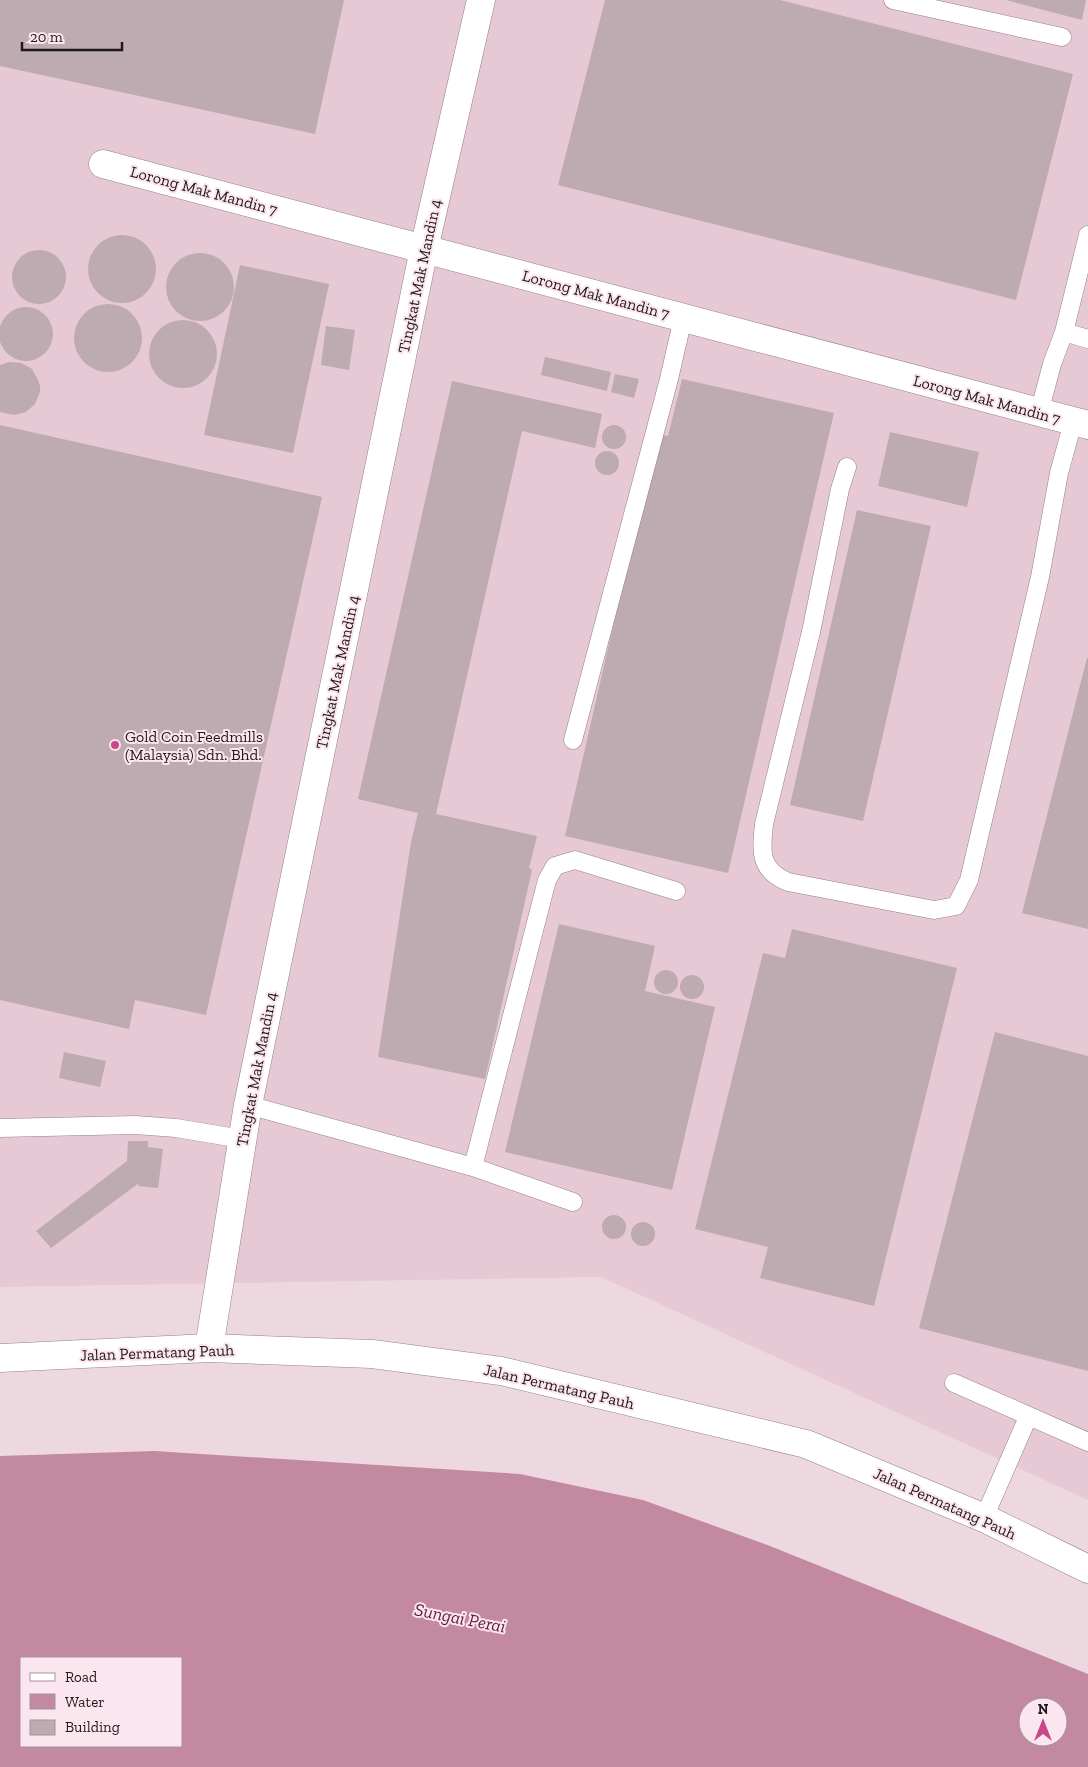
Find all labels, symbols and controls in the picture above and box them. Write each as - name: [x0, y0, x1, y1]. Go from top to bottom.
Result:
- scale bar: [22, 20, 122, 52]
- text: 20 m: [30, 28, 63, 46]
- street label: Lorong Mak Mandin 7: [128, 162, 280, 219]
- street label: Tingkat Mak Mandin 4: [394, 197, 445, 355]
- street label: Lorong Mak Mandin 7: [520, 266, 672, 323]
- street label: Lorong Mak Mandin 7: [911, 371, 1063, 428]
- street label: Tingkat Mak Mandin 4: [312, 593, 363, 751]
- place label: Gold Coin Feedmills (Malaysia) Sdn. Bhd.: [125, 727, 263, 764]
- marker: Gold Coin Feedmills (Malaysia) Sdn. Bhd.: [109, 739, 121, 751]
- street label: Tingkat Mak Mandin 4: [232, 990, 281, 1148]
- street label: Jalan Permatang Pauh: [80, 1340, 234, 1365]
- street label: Jalan Permatang Pauh: [482, 1360, 636, 1413]
- street label: Jalan Permatang Pauh: [871, 1463, 1019, 1543]
- water label: Sungai Perai: [412, 1598, 508, 1638]
- legend: [20, 1657, 182, 1747]
- text: Road: [65, 1668, 98, 1686]
- text: Water: [65, 1693, 105, 1711]
- north arrow: [1018, 1697, 1068, 1747]
- text: N: [1038, 1701, 1049, 1718]
- text: Building: [65, 1718, 120, 1736]

